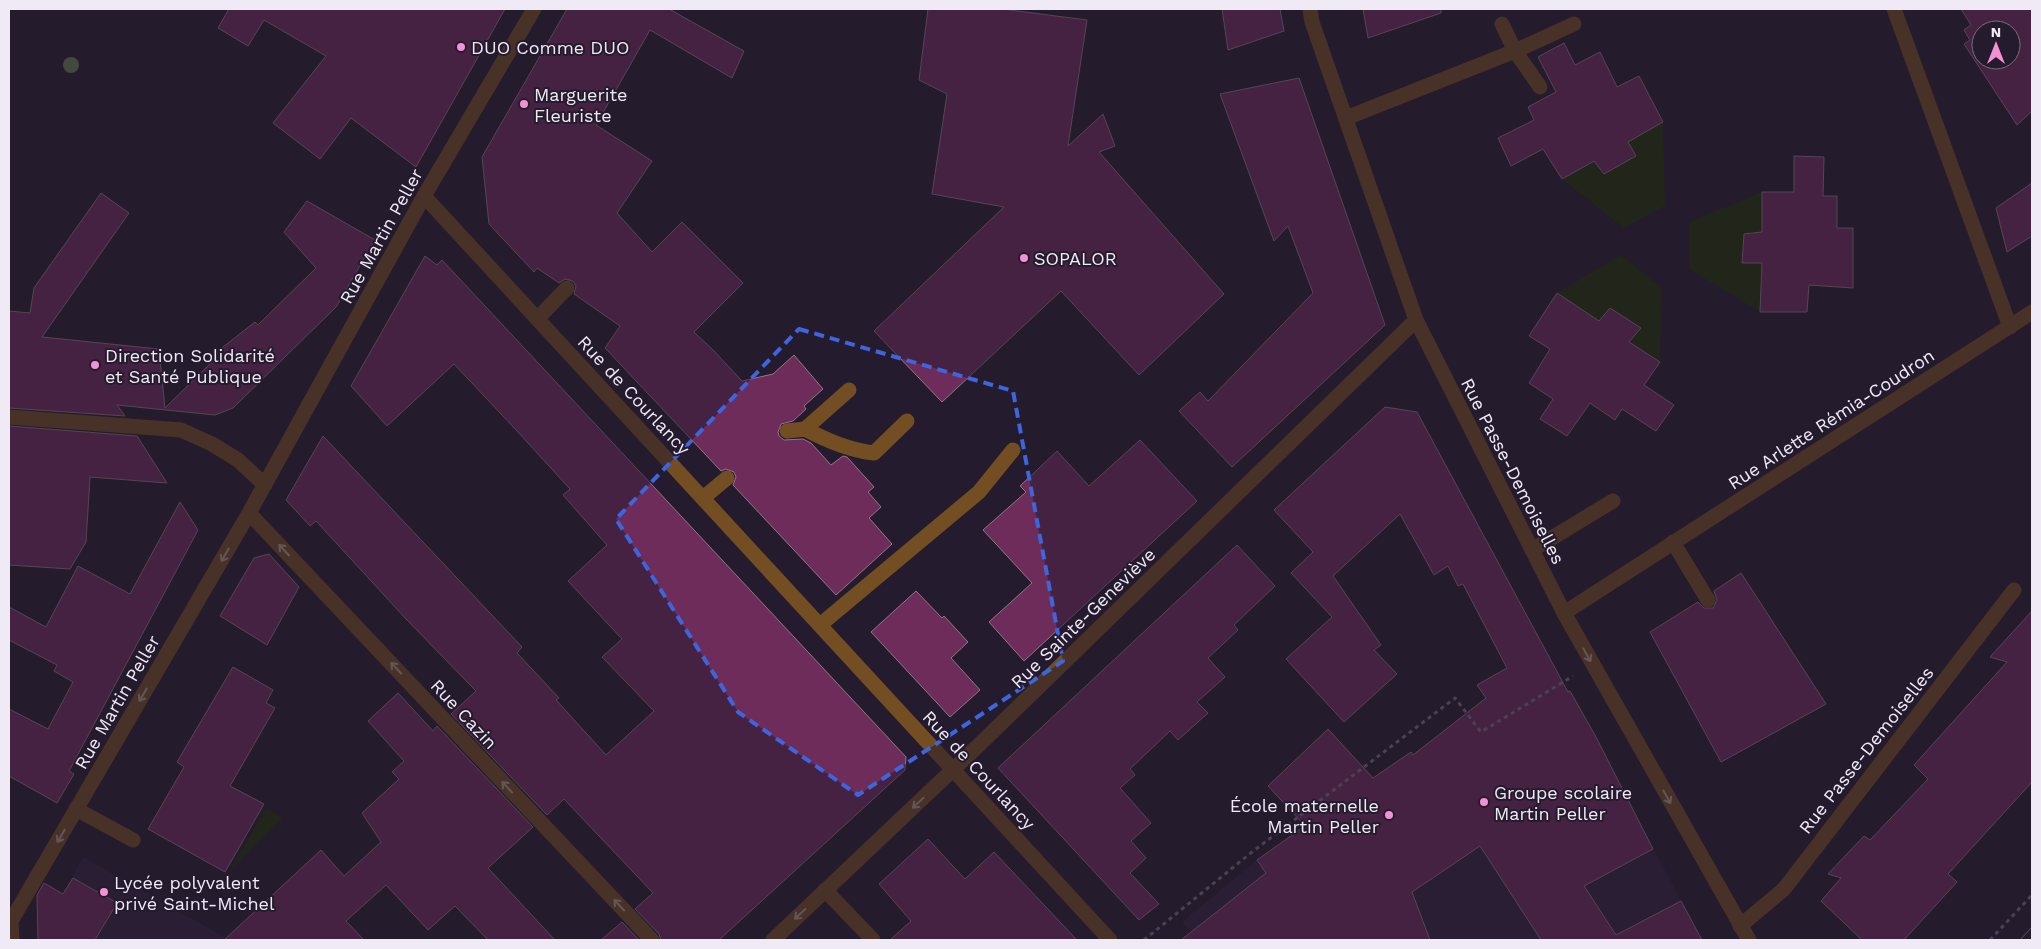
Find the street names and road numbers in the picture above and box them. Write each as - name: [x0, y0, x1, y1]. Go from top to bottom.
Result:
- street label: Rue Martin Peller: [335, 165, 427, 307]
- street label: Rue de Courlancy: [574, 331, 695, 459]
- street label: Rue Arlette Rémia-Coudron: [1724, 344, 1938, 494]
- street label: Rue Passe-Demoiselles: [1457, 374, 1569, 568]
- street label: Rue Sainte-Geneviève: [1006, 544, 1160, 692]
- street label: Rue Martin Peller: [70, 631, 164, 773]
- street label: Rue Passe-Demoiselles: [1794, 662, 1938, 838]
- street label: Rue Cazin: [426, 675, 502, 753]
- street label: Rue de Courlancy: [919, 706, 1040, 834]

